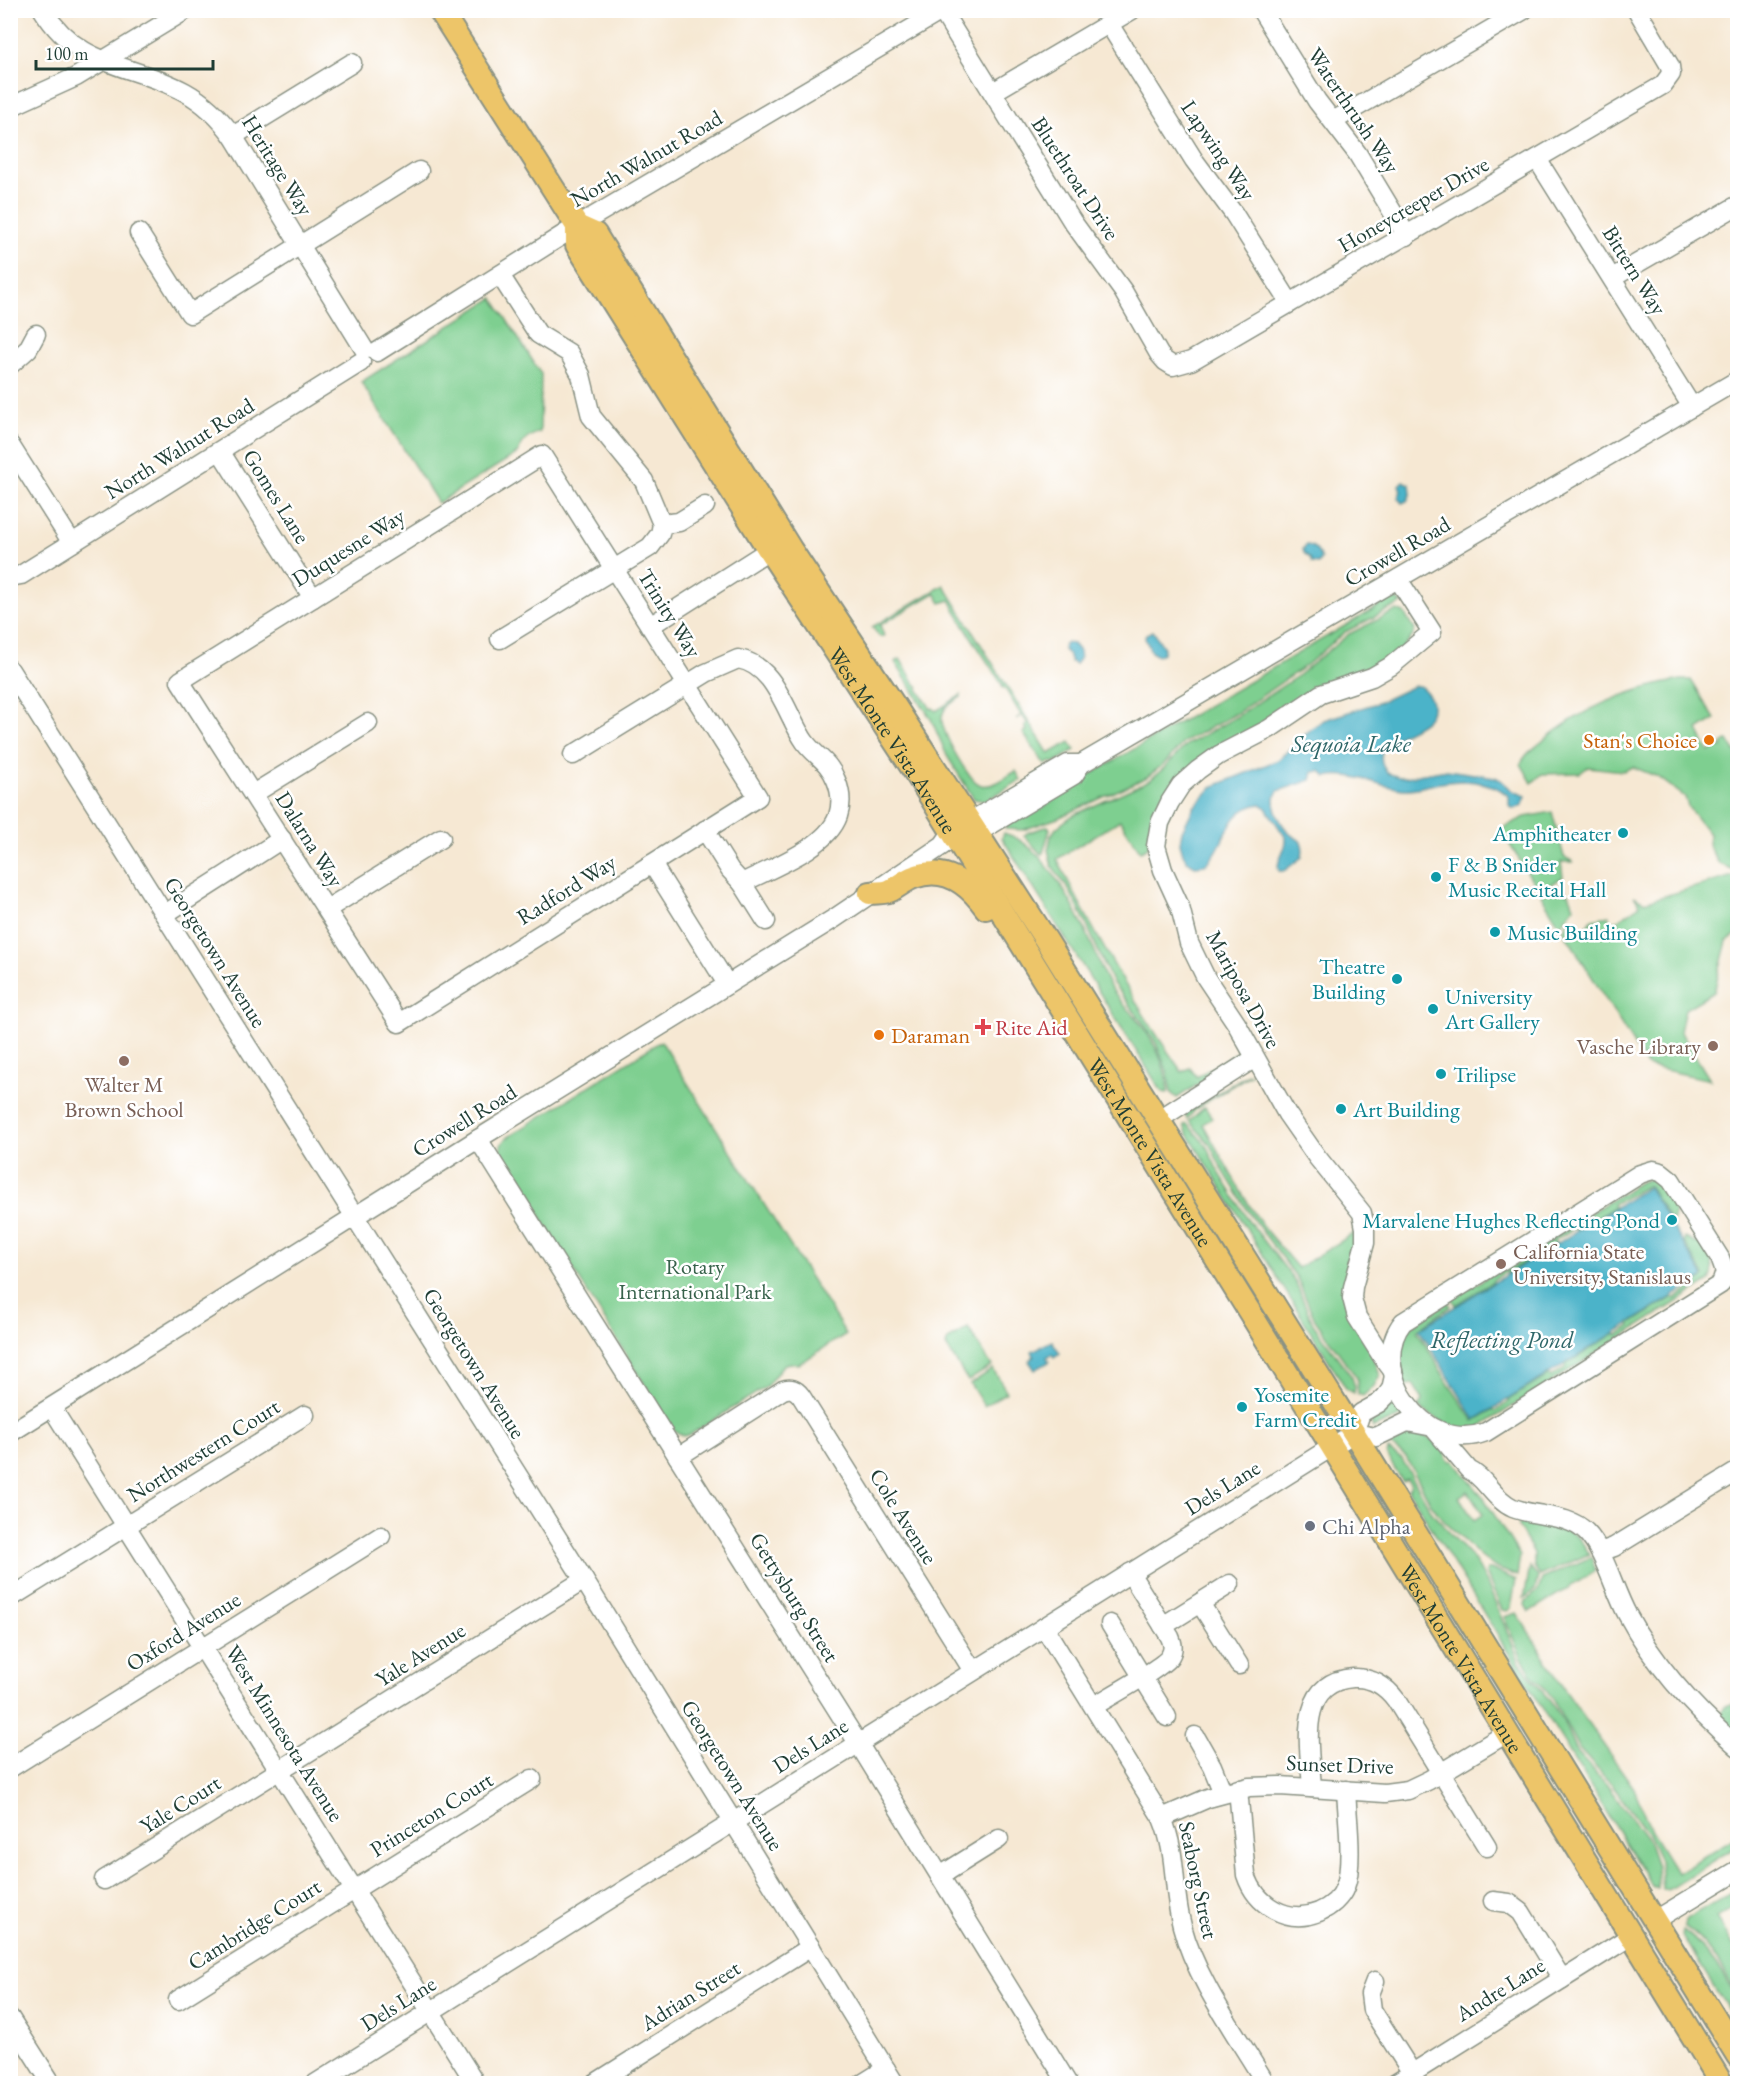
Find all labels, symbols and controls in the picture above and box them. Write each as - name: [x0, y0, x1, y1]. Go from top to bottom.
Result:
- scale bar: [36, 33, 213, 71]
- text: 100 m: [45, 42, 89, 65]
- street label: Waterthrush Way: [1301, 42, 1407, 179]
- street label: Lapwing Way: [1174, 95, 1263, 206]
- street label: North Walnut Road: [565, 103, 728, 214]
- street label: Heritage Way: [235, 109, 320, 221]
- street label: Bluethroat Drive: [1025, 111, 1126, 246]
- street label: Honeycreeper Drive: [1333, 149, 1494, 259]
- street label: Bittern Way: [1596, 220, 1674, 321]
- street label: North Walnut Road: [99, 390, 260, 506]
- street label: Gomes Lane: [236, 444, 317, 549]
- street label: Duquesne Way: [286, 501, 410, 594]
- street label: Crowell Road: [1339, 509, 1456, 593]
- street label: Trinity Way: [631, 563, 708, 663]
- street label: West Monte Vista Avenue: [821, 641, 964, 839]
- place label: Stan's Choice: [1583, 726, 1697, 755]
- water label: Sequoia Lake: [1290, 728, 1412, 760]
- marker: Stan's Choice: [1702, 733, 1716, 747]
- street label: Dalarna Way: [269, 786, 351, 893]
- place label: Amphitheater: [1491, 819, 1612, 848]
- marker: Amphitheater: [1616, 826, 1630, 840]
- street label: Radford Way: [511, 847, 622, 931]
- place label: F & B Snider Music Recital Hall: [1448, 850, 1606, 904]
- marker: F & B Snider Music Recital Hall: [1429, 870, 1443, 884]
- street label: Georgetown Avenue: [158, 871, 274, 1033]
- place label: Music Building: [1507, 918, 1638, 947]
- street label: Mariposa Drive: [1199, 925, 1288, 1054]
- marker: Music Building: [1488, 925, 1502, 939]
- place label: Theatre Building: [1312, 952, 1385, 1006]
- marker: Theatre Building: [1390, 972, 1404, 986]
- place label: University Art Gallery: [1444, 982, 1540, 1036]
- marker: University Art Gallery: [1426, 1002, 1440, 1016]
- place label: Rite Aid: [995, 1013, 1069, 1042]
- marker: Rite Aid: [976, 1020, 990, 1034]
- place label: Daraman: [891, 1021, 970, 1050]
- marker: Daraman: [872, 1028, 886, 1042]
- place label: Vasche Library: [1577, 1032, 1701, 1061]
- marker: Vasche Library: [1706, 1039, 1720, 1053]
- street label: West Monte Vista Avenue: [1081, 1052, 1220, 1253]
- marker: Walter M Brown School: [117, 1054, 131, 1068]
- place label: Trilipse: [1453, 1060, 1516, 1089]
- marker: Trilipse: [1434, 1067, 1448, 1081]
- place label: Walter M Brown School: [64, 1070, 184, 1124]
- street label: Crowell Road: [407, 1077, 523, 1164]
- place label: Art Building: [1352, 1095, 1460, 1124]
- marker: Art Building: [1334, 1102, 1348, 1116]
- place label: Marvalene Hughes Reflecting Pond: [1362, 1206, 1661, 1235]
- marker: Marvalene Hughes Reflecting Pond: [1665, 1213, 1679, 1227]
- place label: California State University, Stanislaus: [1513, 1237, 1691, 1291]
- park label: Rotary International Park: [618, 1252, 772, 1306]
- marker: California State University, Stanislaus: [1494, 1257, 1508, 1271]
- street label: Georgetown Avenue: [417, 1282, 533, 1444]
- water label: Reflecting Pond: [1430, 1324, 1574, 1355]
- place label: Yosemite Farm Credit: [1254, 1380, 1357, 1434]
- street label: Northwestern Court: [121, 1392, 285, 1509]
- marker: Yosemite Farm Credit: [1235, 1400, 1249, 1414]
- street label: Dels Lane: [1179, 1453, 1266, 1522]
- street label: Cole Avenue: [863, 1463, 945, 1570]
- place label: Chi Alpha: [1322, 1512, 1411, 1541]
- marker: Chi Alpha: [1303, 1519, 1317, 1533]
- street label: Gettysburg Street: [743, 1527, 846, 1668]
- street label: West Monte Vista Avenue: [1392, 1558, 1530, 1759]
- street label: Oxford Avenue: [121, 1585, 246, 1678]
- street label: Yale Avenue: [370, 1615, 471, 1693]
- street label: West Minnesota Avenue: [218, 1639, 351, 1827]
- street label: Georgetown Avenue: [675, 1694, 791, 1856]
- street label: Dels Lane: [767, 1711, 854, 1780]
- street label: Sunset Drive: [1286, 1748, 1395, 1781]
- street label: Princeton Court: [364, 1765, 498, 1864]
- street label: Yale Court: [134, 1768, 226, 1841]
- street label: Seaborg Street: [1172, 1819, 1225, 1942]
- street label: Cambridge Court: [182, 1872, 326, 1977]
- street label: Andre Lane: [1449, 1950, 1551, 2029]
- street label: Adrian Street: [634, 1953, 746, 2038]
- street label: Dels Lane: [355, 1969, 442, 2038]

